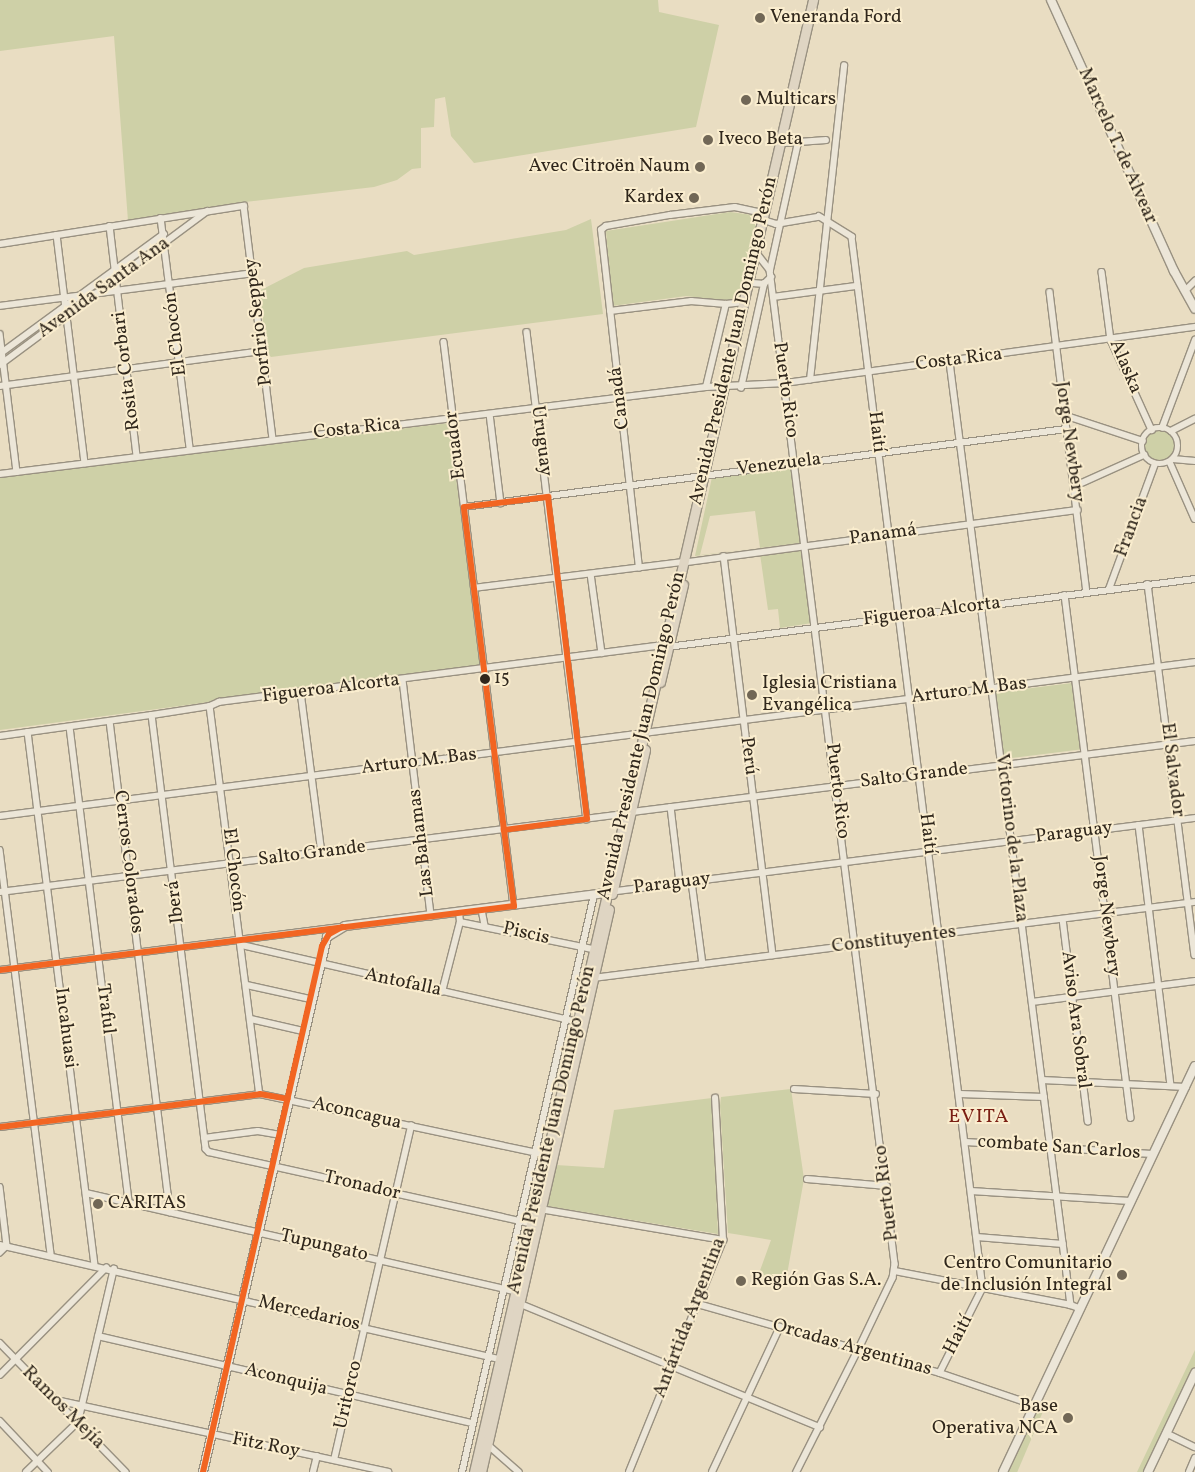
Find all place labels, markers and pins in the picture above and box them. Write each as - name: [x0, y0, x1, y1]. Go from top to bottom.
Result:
- place label: Veneranda Ford: [770, 7, 902, 29]
- marker: Veneranda Ford: [754, 12, 766, 24]
- place label: Multicars: [756, 89, 836, 111]
- marker: Multicars: [740, 94, 752, 106]
- place label: Iveco Beta: [718, 129, 803, 151]
- marker: Iveco Beta: [702, 134, 714, 146]
- place label: Avec Citroën Naum: [529, 156, 690, 178]
- marker: Avec Citroën Naum: [694, 161, 706, 173]
- place label: Kardex: [624, 187, 684, 209]
- marker: Kardex: [688, 192, 700, 204]
- place label: 15: [494, 668, 510, 690]
- place label: Iglesia Cristiana Evangélica: [762, 673, 897, 717]
- marker: 15: [480, 674, 490, 684]
- marker: Iglesia Cristiana Evangélica: [746, 689, 758, 701]
- place label: CARITAS: [108, 1193, 186, 1215]
- marker: CARITAS: [92, 1198, 104, 1210]
- place label: Centro Comunitario de Inclusión Integral: [941, 1253, 1112, 1297]
- marker: Centro Comunitario de Inclusión Integral: [1116, 1269, 1128, 1281]
- place label: Región Gas S.A.: [751, 1270, 881, 1292]
- marker: Región Gas S.A.: [735, 1275, 747, 1287]
- place label: Base Operativa NCA: [932, 1396, 1058, 1440]
- marker: Base Operativa NCA: [1062, 1412, 1074, 1424]

